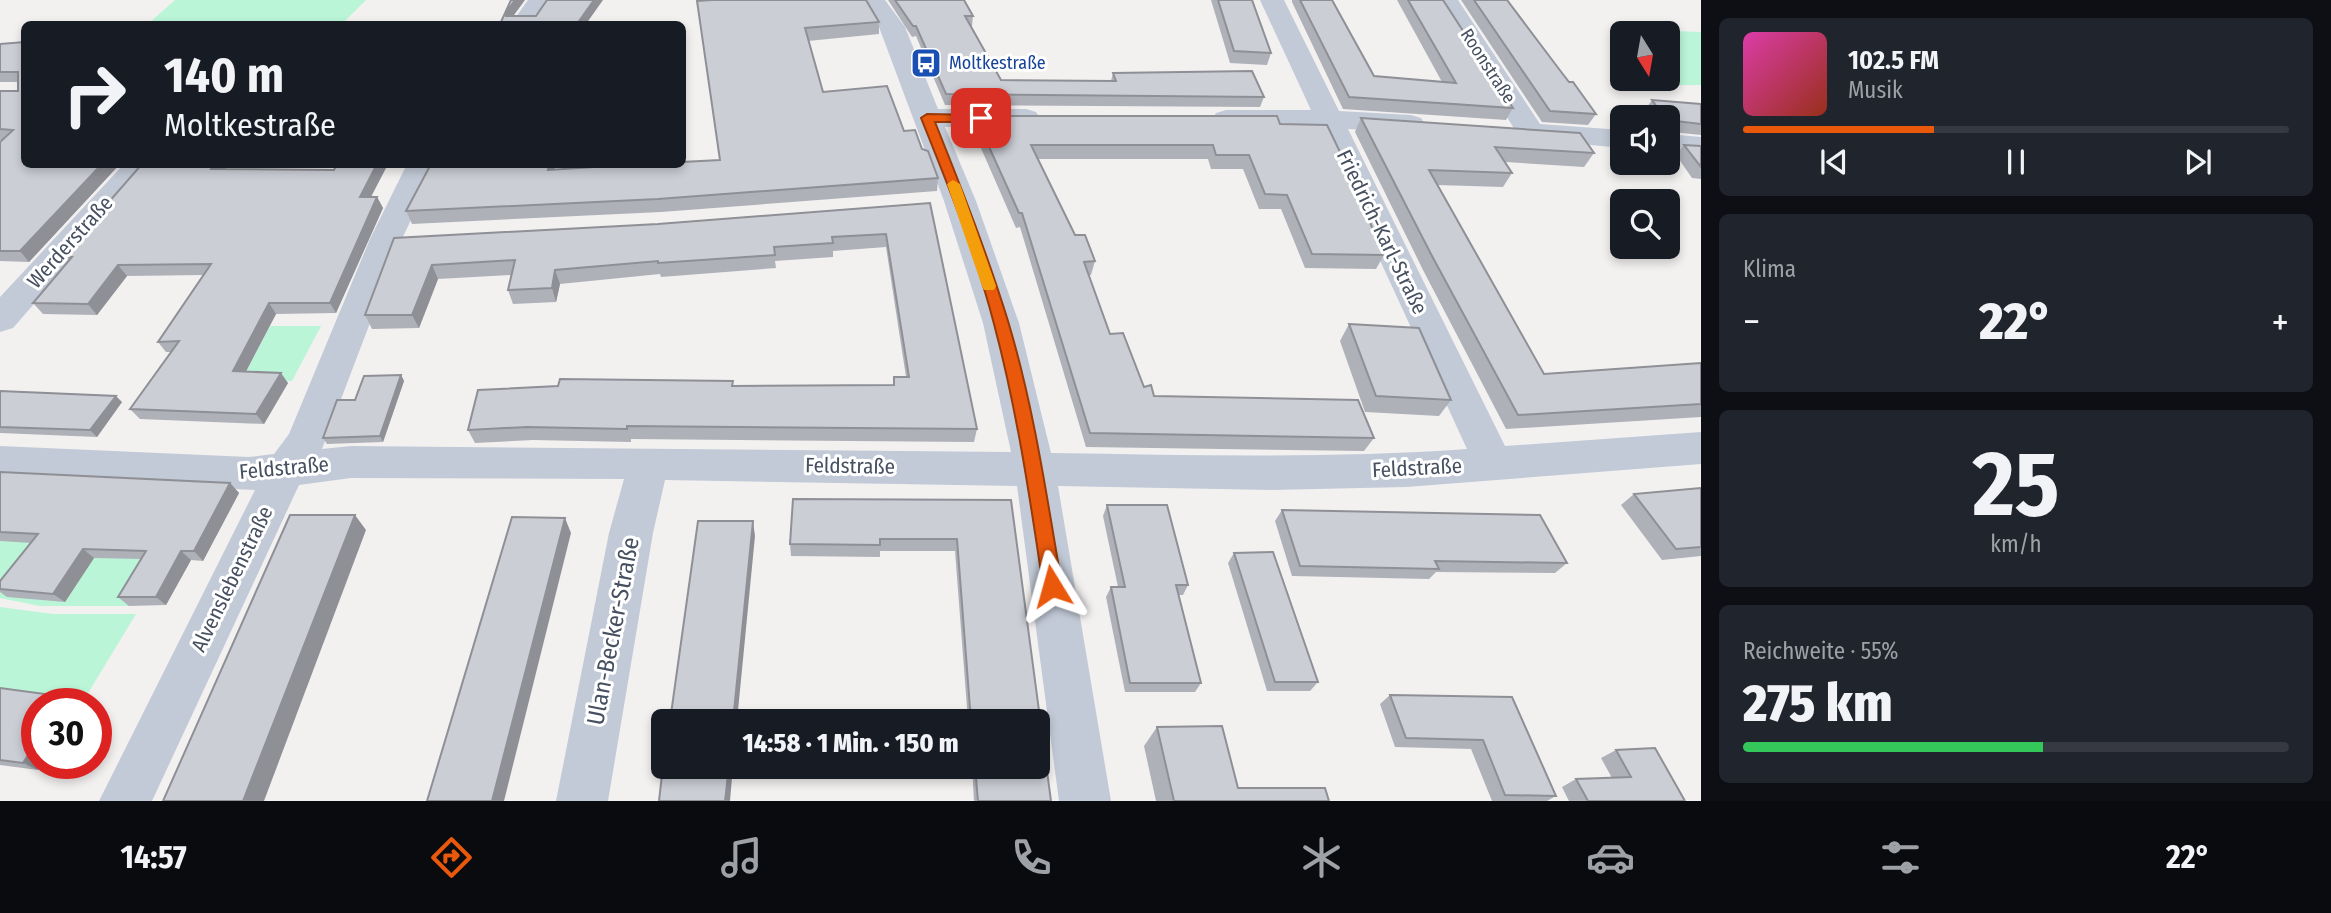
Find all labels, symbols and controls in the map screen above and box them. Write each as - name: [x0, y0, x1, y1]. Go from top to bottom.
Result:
- north arrow: [1610, 21, 1680, 91]
- map controls: [1610, 21, 1680, 259]
- street label: Roonstraße: [1456, 25, 1520, 108]
- text: 102.5 FM: [1848, 45, 1939, 76]
- text: 140 m: [164, 46, 284, 105]
- bus stop icon: Moltkestraße: [909, 46, 943, 80]
- icon: right: [49, 49, 140, 140]
- place label: Moltkestraße: [949, 52, 1046, 74]
- text: Musik: [1848, 76, 1903, 104]
- pin: [951, 88, 1011, 148]
- icon: arrive: [962, 99, 1000, 137]
- button: sound: [1610, 105, 1680, 175]
- text: Moltkestraße: [164, 106, 336, 144]
- icon: previous: [1815, 143, 1853, 181]
- icon: pause: [1997, 143, 2035, 181]
- icon: next: [2179, 143, 2217, 181]
- street label: Friedrich-Karl-Straße: [1331, 145, 1433, 319]
- button: search: [1610, 189, 1680, 259]
- street label: Werderstraße: [22, 190, 118, 294]
- text: Klima: [1743, 255, 1796, 283]
- text: 22°: [1979, 290, 2053, 353]
- text: −: [1743, 299, 1760, 345]
- text: +: [2272, 299, 2289, 345]
- text: 25: [1973, 430, 2059, 539]
- street label: Feldstraße: [238, 451, 330, 485]
- street label: Feldstraße: [805, 452, 895, 480]
- street label: Feldstraße: [1371, 453, 1463, 483]
- street label: Alvenslebenstraße: [185, 502, 279, 656]
- text: km/h: [1990, 530, 2042, 558]
- street label: Ulan-Becker-Straße: [581, 535, 645, 727]
- position arrow: [1015, 549, 1089, 623]
- text: Reichweite · 55%: [1743, 637, 1899, 665]
- text: 275 km: [1743, 672, 1892, 735]
- speed limit sign: 30: [21, 688, 112, 779]
- text: 14:58 · 1 Min. · 150 m: [742, 728, 959, 759]
- icon: directions: [427, 833, 476, 882]
- icon: music: [717, 833, 766, 882]
- icon: phone: [1007, 833, 1056, 882]
- icon: climate: [1297, 833, 1346, 882]
- icon: car: [1586, 833, 1635, 882]
- icon: filters: [1876, 833, 1925, 882]
- text: 14:57: [120, 838, 187, 876]
- text: 22°: [2166, 838, 2211, 876]

